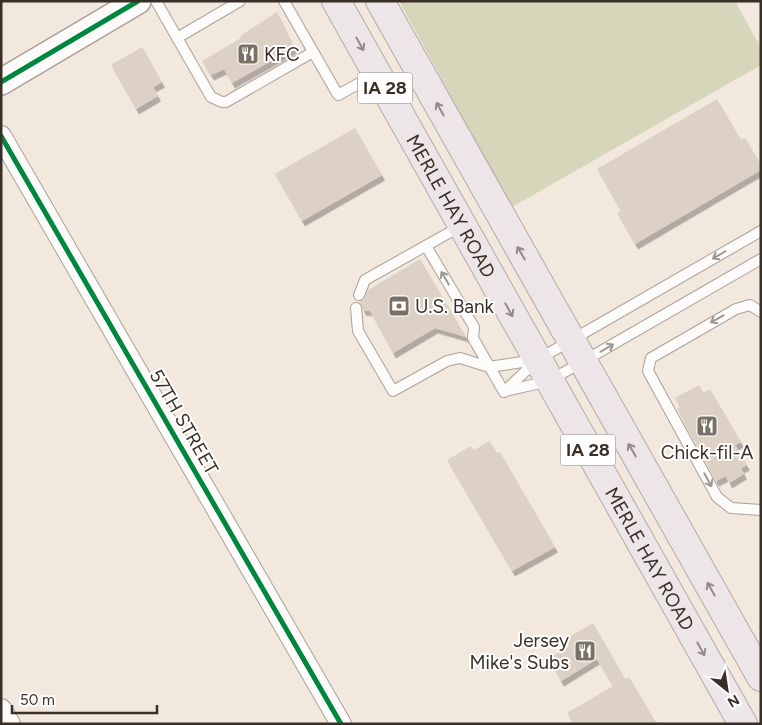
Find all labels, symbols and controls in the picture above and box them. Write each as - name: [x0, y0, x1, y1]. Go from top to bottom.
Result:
- one-way arrow: [356, 36, 366, 50]
- restaurant icon: KFC: [236, 42, 260, 66]
- place label: KFC: [264, 43, 300, 66]
- road number: IA 28: [358, 73, 412, 104]
- one-way arrow: [435, 102, 445, 117]
- street label: MERLE HAY ROAD: [402, 130, 501, 282]
- one-way arrow: [515, 246, 525, 260]
- one-way arrow: [711, 250, 726, 260]
- one-way arrow: [439, 271, 449, 285]
- bank icon: U.S. Bank: [387, 294, 411, 318]
- place label: U.S. Bank: [415, 295, 495, 318]
- one-way arrow: [505, 302, 514, 317]
- one-way arrow: [710, 314, 725, 324]
- one-way arrow: [599, 343, 613, 353]
- street label: 57TH STREET: [145, 365, 224, 479]
- restaurant icon: Chick-fil-A: [695, 414, 719, 438]
- road number: IA 28: [560, 434, 616, 466]
- place label: Chick-fil-A: [661, 441, 753, 464]
- one-way arrow: [627, 442, 637, 457]
- one-way arrow: [704, 472, 713, 487]
- street label: MERLE HAY ROAD: [600, 483, 699, 634]
- one-way arrow: [706, 582, 715, 597]
- place label: Jersey Mike's Subs: [470, 629, 569, 674]
- restaurant icon: Jersey Mike's Subs: [573, 639, 597, 663]
- one-way arrow: [696, 642, 706, 657]
- north arrow: [702, 665, 752, 715]
- scale bar: [12, 682, 158, 714]
- text: 50 m: [20, 691, 55, 709]
- text: N: [724, 691, 742, 711]

